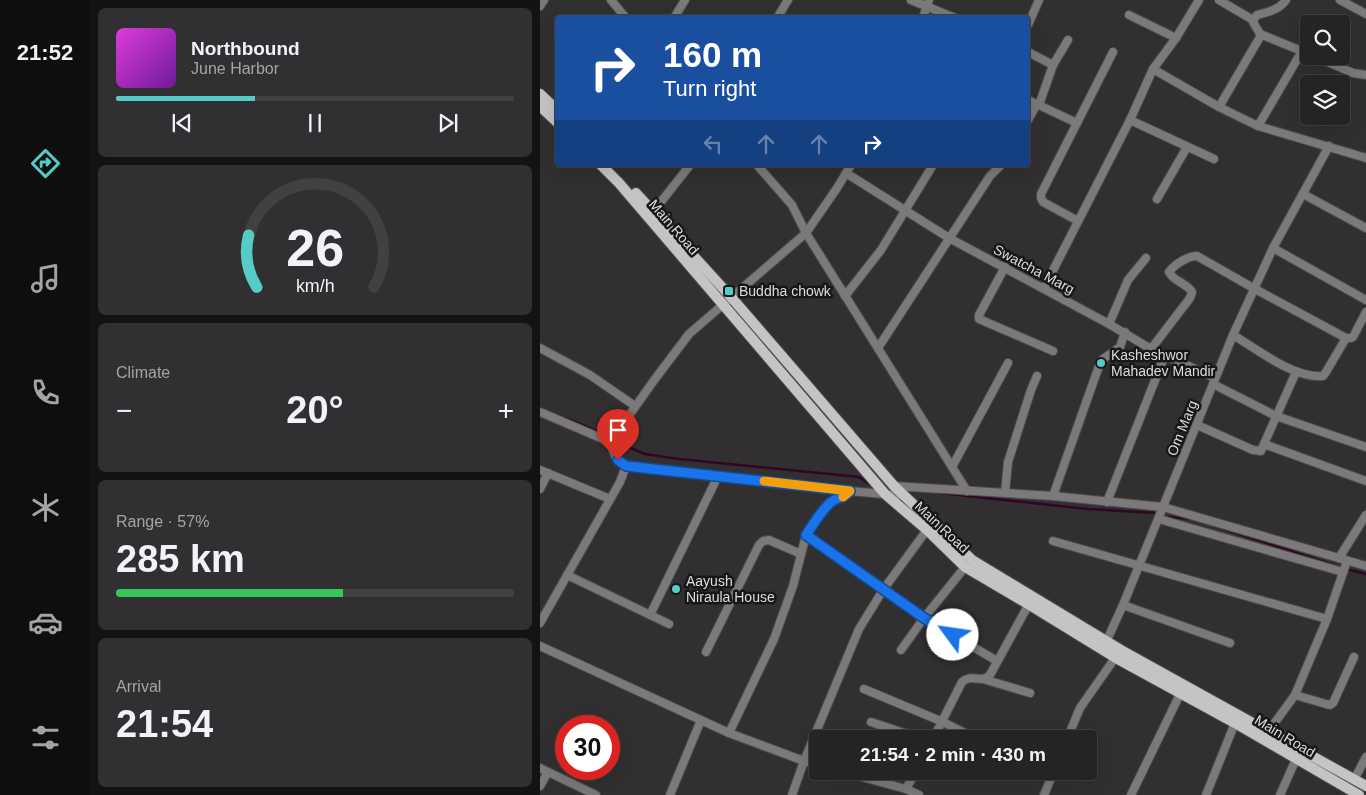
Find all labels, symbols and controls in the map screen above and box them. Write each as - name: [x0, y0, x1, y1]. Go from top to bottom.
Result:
- map controls: [1300, 15, 1350, 125]
- button: search: [1300, 15, 1350, 65]
- icon: right: [580, 35, 645, 100]
- text: 160 m: [663, 35, 762, 74]
- text: Northbound: [191, 38, 300, 59]
- text: 21:52: [17, 40, 73, 65]
- text: June Harbor: [191, 60, 279, 77]
- button: layers: [1300, 75, 1350, 125]
- text: Turn right: [663, 76, 756, 101]
- icon: previous: [168, 109, 196, 137]
- icon: pause: [301, 109, 329, 137]
- icon: next: [434, 109, 462, 137]
- icon: left: [699, 130, 727, 158]
- icon: ahead: [752, 130, 780, 158]
- icon: ahead: [805, 130, 833, 158]
- icon: right: [858, 130, 886, 158]
- icon: directions: [28, 146, 63, 181]
- street label: Main Road: [646, 196, 702, 258]
- text: 26: [286, 219, 344, 277]
- street label: Swatcha Marg: [991, 241, 1077, 297]
- icon: music: [28, 261, 63, 296]
- text: km/h: [296, 276, 334, 296]
- place label: Buddha chowk: [739, 283, 832, 299]
- marker: Buddha chowk: [723, 285, 735, 297]
- place label: Kasheshwor Mahadev Mandir: [1111, 347, 1216, 379]
- marker: Kasheshwor Mahadev Mandir: [1095, 357, 1107, 369]
- text: Climate: [116, 364, 170, 381]
- icon: phone: [28, 375, 63, 410]
- text: 20°: [286, 389, 344, 431]
- text: −: [116, 395, 132, 426]
- text: +: [498, 395, 514, 426]
- street label: Om Marg: [1164, 398, 1200, 458]
- pin: [597, 409, 639, 460]
- icon: arrive: [604, 416, 632, 444]
- icon: climate: [28, 490, 63, 525]
- street label: Main Road: [912, 498, 972, 556]
- text: Range · 57%: [116, 513, 209, 530]
- text: 285 km: [116, 538, 245, 580]
- place label: Aayush Niraula House: [686, 573, 775, 605]
- marker: Aayush Niraula House: [670, 583, 682, 595]
- icon: car: [28, 605, 63, 640]
- position arrow: [926, 608, 978, 660]
- text: Arrival: [116, 678, 161, 695]
- text: 21:54: [116, 703, 213, 745]
- street label: Main Road: [1252, 712, 1318, 760]
- speed limit sign: 30: [555, 715, 620, 780]
- icon: filters: [28, 720, 63, 755]
- text: 21:54 · 2 min · 430 m: [860, 744, 1046, 765]

